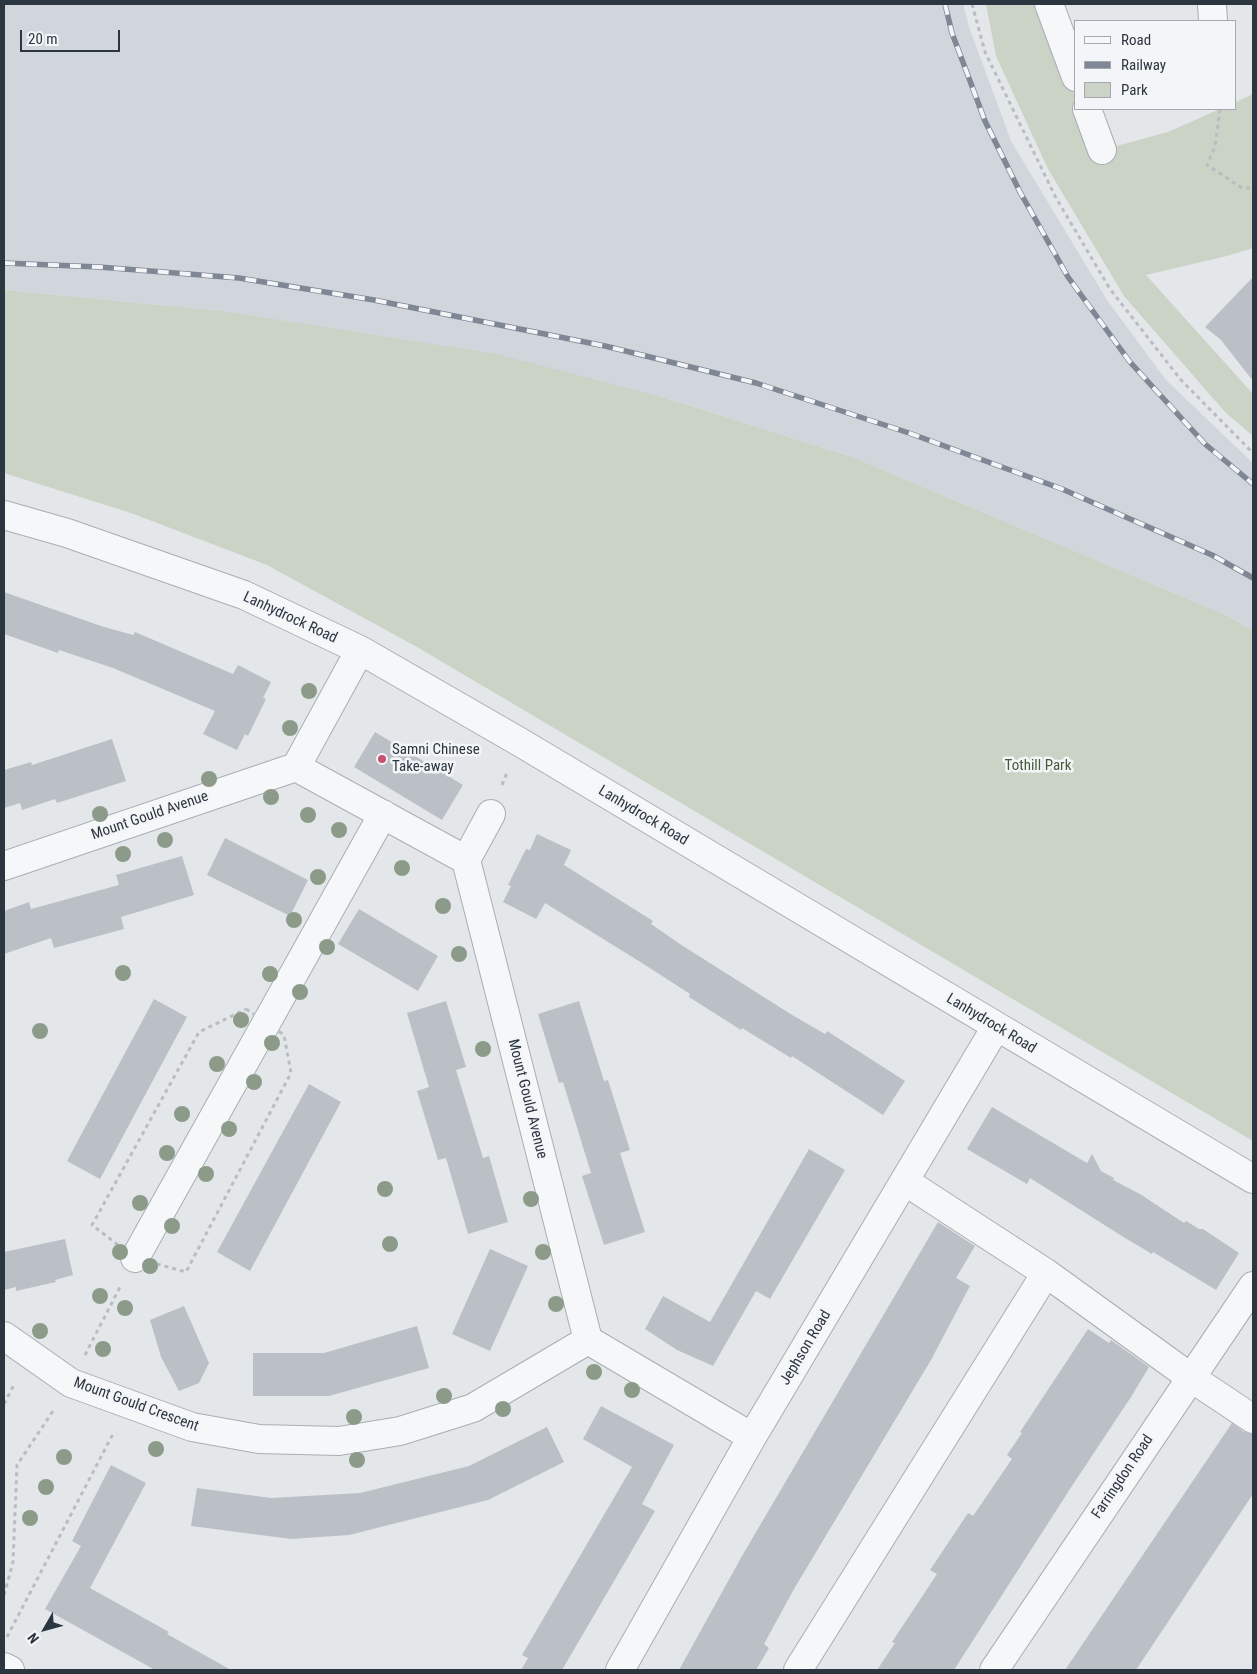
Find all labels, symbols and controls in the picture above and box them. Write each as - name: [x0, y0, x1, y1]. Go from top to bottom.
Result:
- scale bar: [22, 20, 122, 52]
- legend: [1074, 20, 1237, 110]
- text: 20 m: [28, 30, 58, 48]
- text: Road: [1121, 31, 1151, 49]
- text: Railway: [1121, 56, 1166, 74]
- text: Park: [1121, 81, 1148, 99]
- street label: Lanhydrock Road: [240, 588, 340, 648]
- place label: Samni Chinese Take-away: [392, 741, 480, 776]
- marker: Samni Chinese Take-away: [376, 753, 388, 765]
- park label: Tothill Park: [1005, 757, 1071, 775]
- street label: Lanhydrock Road: [595, 782, 691, 850]
- street label: Mount Gould Avenue: [89, 788, 211, 844]
- street label: Lanhydrock Road: [943, 990, 1039, 1058]
- street label: Mount Gould Avenue: [503, 1037, 551, 1161]
- street label: Jephson Road: [777, 1307, 835, 1389]
- street label: Mount Gould Crescent: [71, 1374, 201, 1436]
- street label: Farringdon Road: [1088, 1432, 1158, 1522]
- north arrow: [20, 1604, 70, 1654]
- text: N: [24, 1630, 42, 1647]

